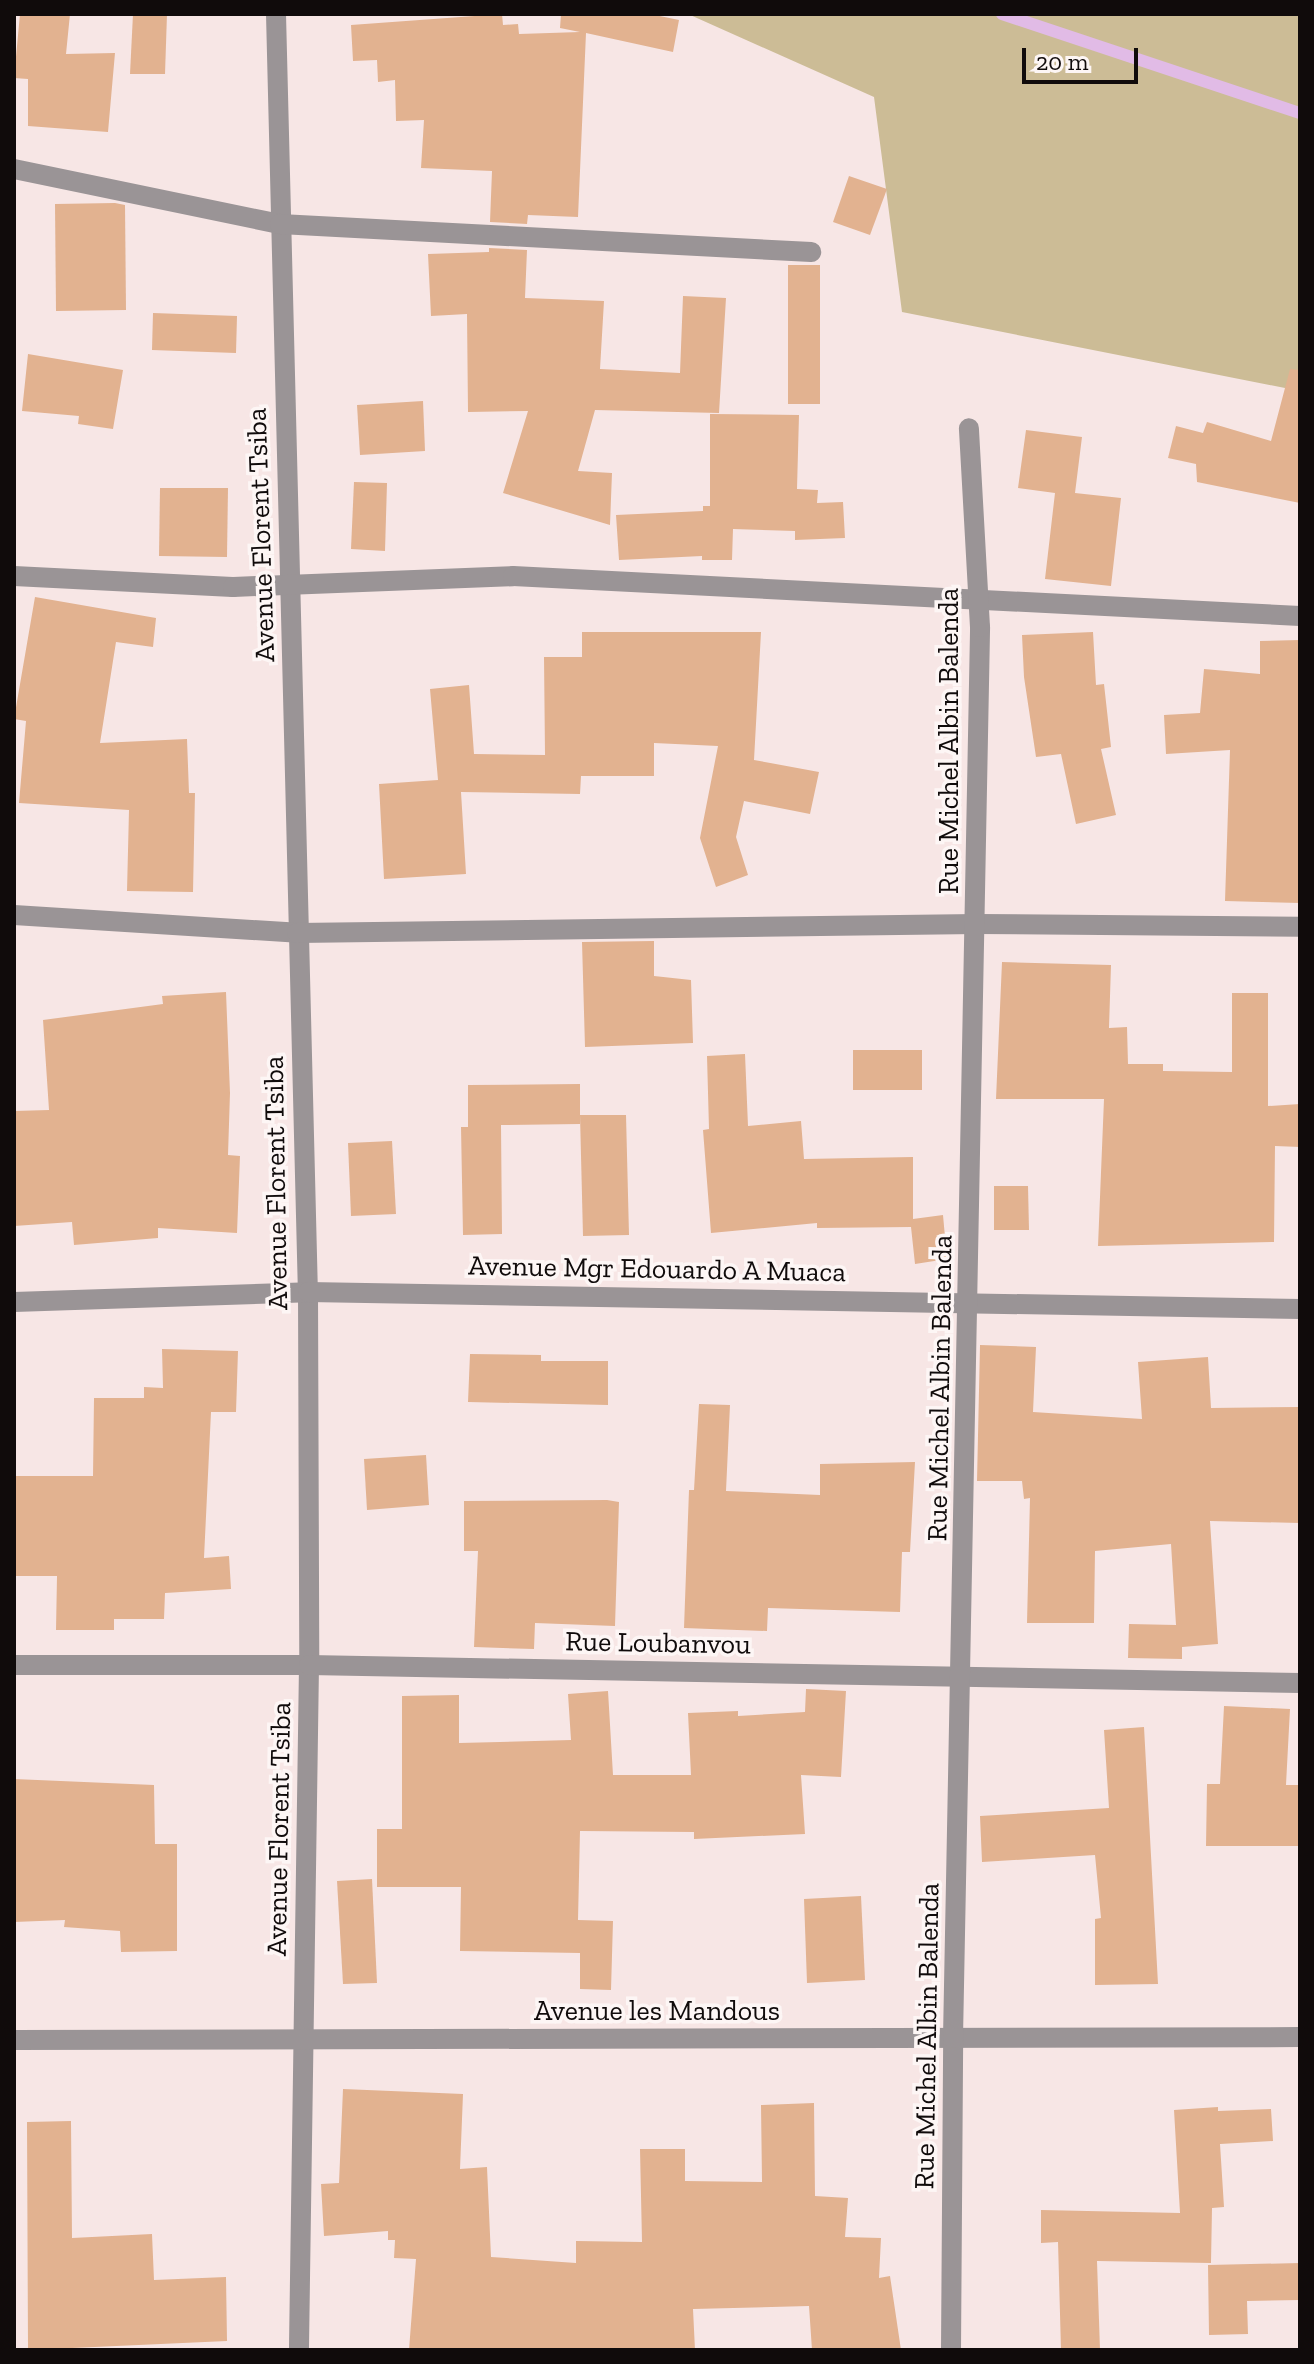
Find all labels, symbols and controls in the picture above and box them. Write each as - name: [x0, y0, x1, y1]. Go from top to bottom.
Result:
- scale bar: [1026, 32, 1142, 82]
- text: 20 m: [1036, 47, 1088, 76]
- street label: Avenue Florent Tsiba: [240, 407, 282, 663]
- street label: Rue Michel Albin Balenda: [932, 587, 966, 895]
- street label: Avenue Florent Tsiba: [257, 1055, 295, 1311]
- street label: Rue Michel Albin Balenda: [921, 1234, 959, 1542]
- street label: Avenue Mgr Edouardo A Muaca: [467, 1249, 847, 1289]
- street label: Rue Loubanvou: [565, 1625, 751, 1661]
- street label: Avenue Florent Tsiba: [260, 1701, 298, 1957]
- street label: Rue Michel Albin Balenda: [908, 1882, 946, 2190]
- street label: Avenue les Mandous: [534, 1994, 780, 2028]

